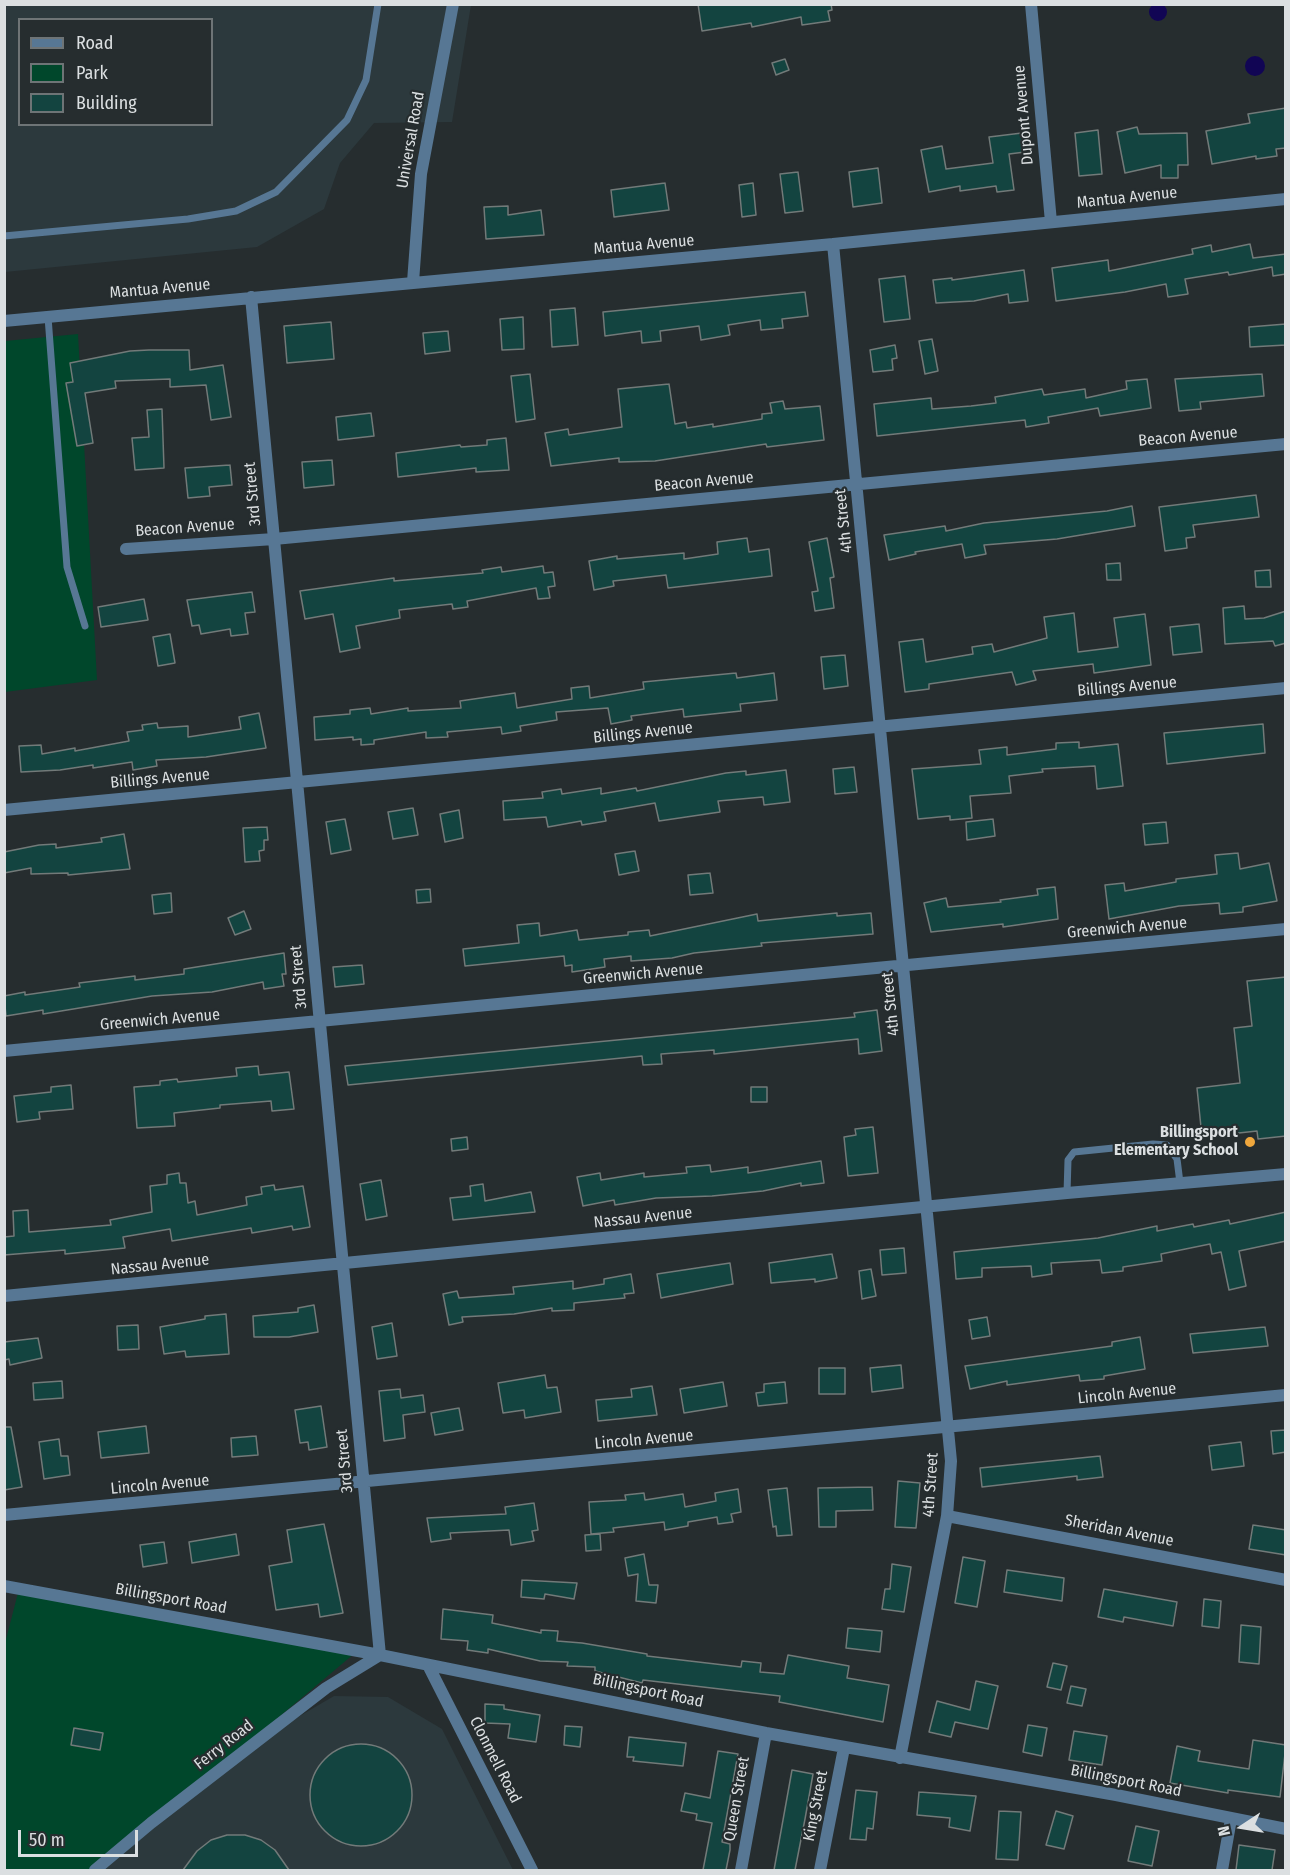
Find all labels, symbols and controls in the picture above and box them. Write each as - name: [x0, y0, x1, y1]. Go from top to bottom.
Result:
- legend: [18, 18, 213, 126]
- text: Road: [76, 32, 113, 54]
- text: Park: [76, 62, 108, 84]
- street label: Dupont Avenue: [1010, 64, 1038, 166]
- street label: Universal Road: [393, 90, 429, 190]
- text: Building: [76, 92, 137, 114]
- street label: Mantua Avenue: [1076, 183, 1178, 213]
- street label: Mantua Avenue: [593, 231, 695, 259]
- street label: Mantua Avenue: [109, 275, 211, 303]
- street label: Beacon Avenue: [1138, 423, 1238, 451]
- street label: 3rd Street: [241, 461, 265, 527]
- street label: Beacon Avenue: [654, 468, 754, 496]
- street label: 4th Street: [831, 488, 857, 554]
- street label: Beacon Avenue: [135, 515, 235, 541]
- street label: Billings Avenue: [1076, 673, 1178, 701]
- street label: Billings Avenue: [592, 718, 694, 748]
- street label: Billings Avenue: [109, 765, 211, 793]
- street label: Greenwich Avenue: [1066, 913, 1188, 943]
- street label: 3rd Street: [287, 944, 311, 1010]
- street label: Greenwich Avenue: [582, 959, 704, 989]
- street label: 4th Street: [878, 971, 904, 1037]
- street label: Greenwich Avenue: [99, 1005, 221, 1035]
- place label: Billingsport Elementary School: [1114, 1123, 1238, 1161]
- marker: Billingsport Elementary School: [1243, 1135, 1257, 1149]
- street label: Nassau Avenue: [593, 1203, 693, 1233]
- street label: Nassau Avenue: [110, 1250, 210, 1280]
- street label: Lincoln Avenue: [1077, 1379, 1177, 1409]
- street label: Lincoln Avenue: [594, 1426, 694, 1454]
- street label: 3rd Street: [333, 1428, 357, 1494]
- street label: 4th Street: [919, 1452, 943, 1518]
- street label: Lincoln Avenue: [110, 1471, 210, 1499]
- street label: Sheridan Avenue: [1063, 1511, 1175, 1551]
- street label: Billingsport Road: [114, 1580, 228, 1618]
- street label: Billingsport Road: [591, 1670, 705, 1712]
- street label: Clonmell Road: [465, 1714, 525, 1806]
- street label: Ferry Road: [191, 1716, 257, 1774]
- street label: Queen Street: [720, 1755, 754, 1843]
- street label: Billingsport Road: [1069, 1761, 1183, 1801]
- street label: King Street: [800, 1769, 832, 1843]
- north arrow: [1212, 1797, 1272, 1857]
- scale bar: [21, 1818, 141, 1856]
- text: N: [1214, 1824, 1234, 1838]
- text: 50 m: [29, 1829, 65, 1851]

